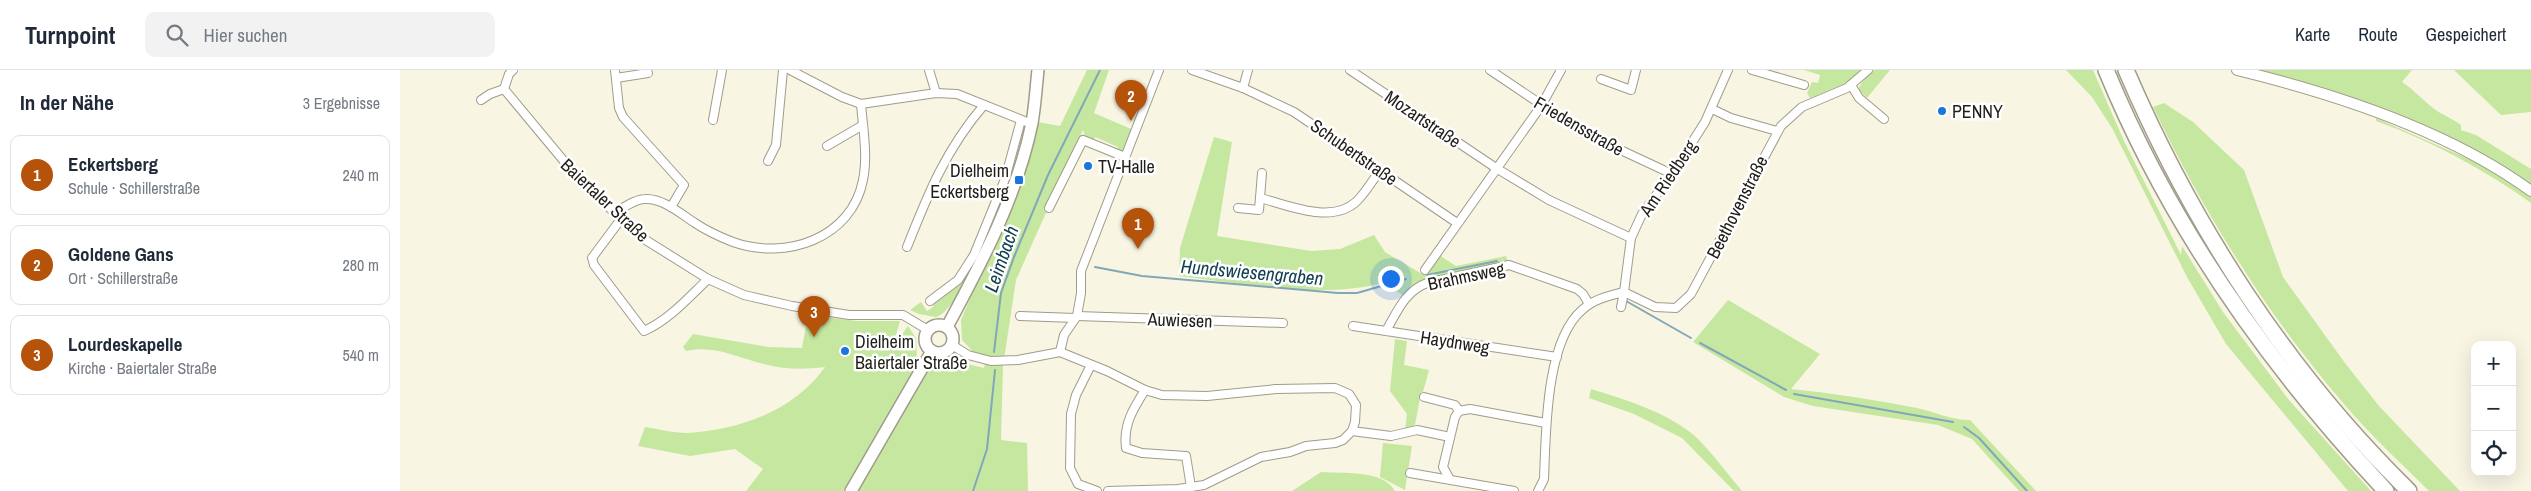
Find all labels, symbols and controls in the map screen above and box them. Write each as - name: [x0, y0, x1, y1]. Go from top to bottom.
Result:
- search box: [145, 12, 495, 57]
- text: Turnpoint: [25, 19, 115, 51]
- icon: search: [163, 21, 191, 49]
- text: Hier suchen: [203, 22, 287, 48]
- text: Karte: [2295, 22, 2330, 47]
- text: Route: [2358, 22, 2398, 47]
- text: Gespeichert: [2426, 22, 2506, 47]
- pin: 2: [1115, 80, 1147, 121]
- street label: Mozartstraße: [1380, 84, 1466, 154]
- text: In der Nähe: [20, 88, 114, 117]
- street label: Friedensstraße: [1529, 90, 1629, 162]
- text: 3 Ergebnisse: [303, 92, 380, 114]
- place label: PENNY: [1952, 99, 2003, 124]
- marker: PENNY: [1936, 105, 1948, 117]
- street label: Schubertstraße: [1305, 113, 1403, 191]
- street label: Am Riedberg: [1633, 134, 1703, 222]
- text: Eckertsberg: [68, 151, 158, 177]
- street label: Beethovenstraße: [1700, 151, 1774, 263]
- street label: Baiertaler Straße: [555, 153, 655, 247]
- place label: TV-Halle: [1098, 154, 1155, 179]
- place label: Dielheim Eckertsberg: [930, 158, 1010, 204]
- marker: TV-Halle: [1082, 160, 1094, 172]
- text: 1: [33, 164, 41, 186]
- text: 240 m: [343, 164, 379, 186]
- marker: Dielheim Eckertsberg: [1013, 174, 1025, 186]
- text: Schule · Schillerstraße: [68, 177, 200, 199]
- pin: 1: [1122, 208, 1154, 249]
- water label: Leimbach: [978, 222, 1024, 296]
- text: Goldene Gans: [68, 241, 174, 267]
- water label: Hundswiesengraben: [1180, 253, 1324, 291]
- text: 2: [33, 254, 41, 276]
- text: 280 m: [343, 254, 379, 276]
- street label: Brahmsweg: [1425, 256, 1507, 296]
- your location: [1378, 266, 1404, 292]
- text: Ort · Schillerstraße: [68, 267, 178, 289]
- pin: 3: [798, 296, 830, 337]
- street label: Auwiesen: [1146, 306, 1213, 334]
- street label: Haydnweg: [1419, 324, 1492, 360]
- place label: Dielheim Baiertaler Straße: [855, 329, 967, 375]
- text: Lourdeskapelle: [68, 331, 182, 357]
- map controls: [2471, 341, 2516, 476]
- button: +: [2471, 341, 2516, 386]
- text: 3: [33, 344, 41, 366]
- text: 540 m: [343, 344, 379, 366]
- marker: Dielheim Baiertaler Straße: [839, 345, 851, 357]
- text: Kirche · Baiertaler Straße: [68, 357, 217, 379]
- button: −: [2471, 386, 2516, 431]
- button: locate: [2471, 431, 2516, 476]

